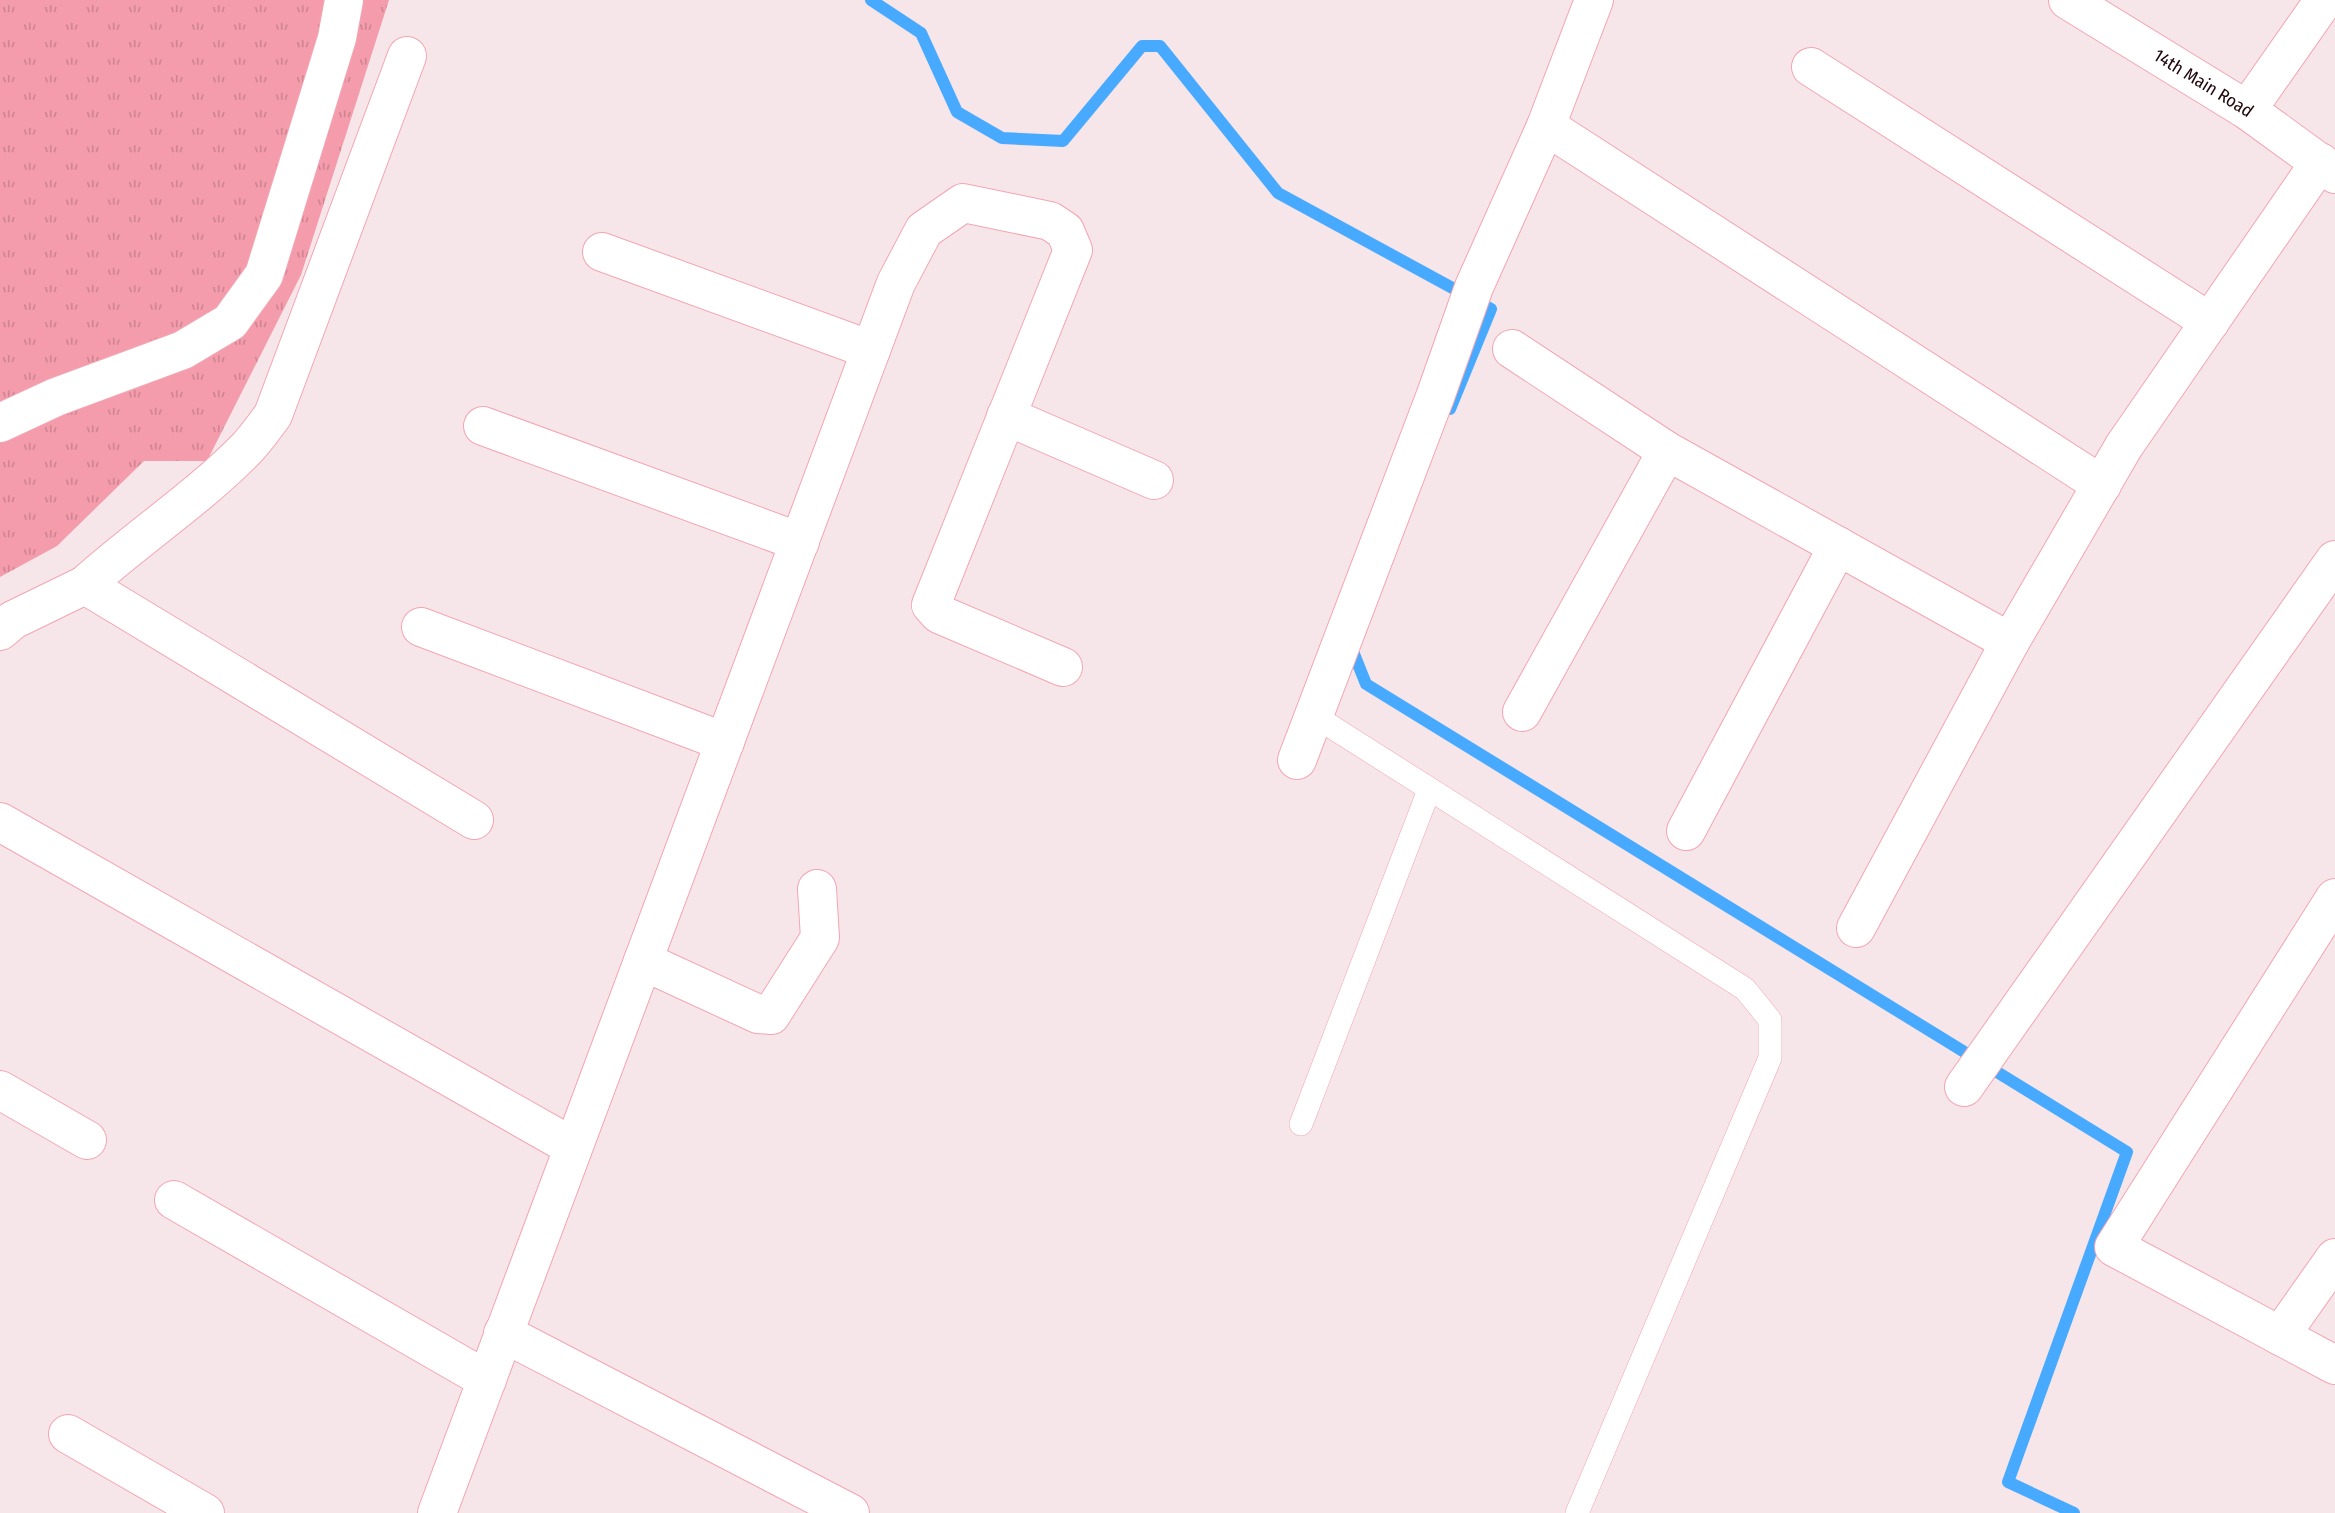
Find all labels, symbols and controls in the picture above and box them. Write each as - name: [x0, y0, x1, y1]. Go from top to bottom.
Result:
- street label: 14th Main Road: [2150, 44, 2258, 122]

